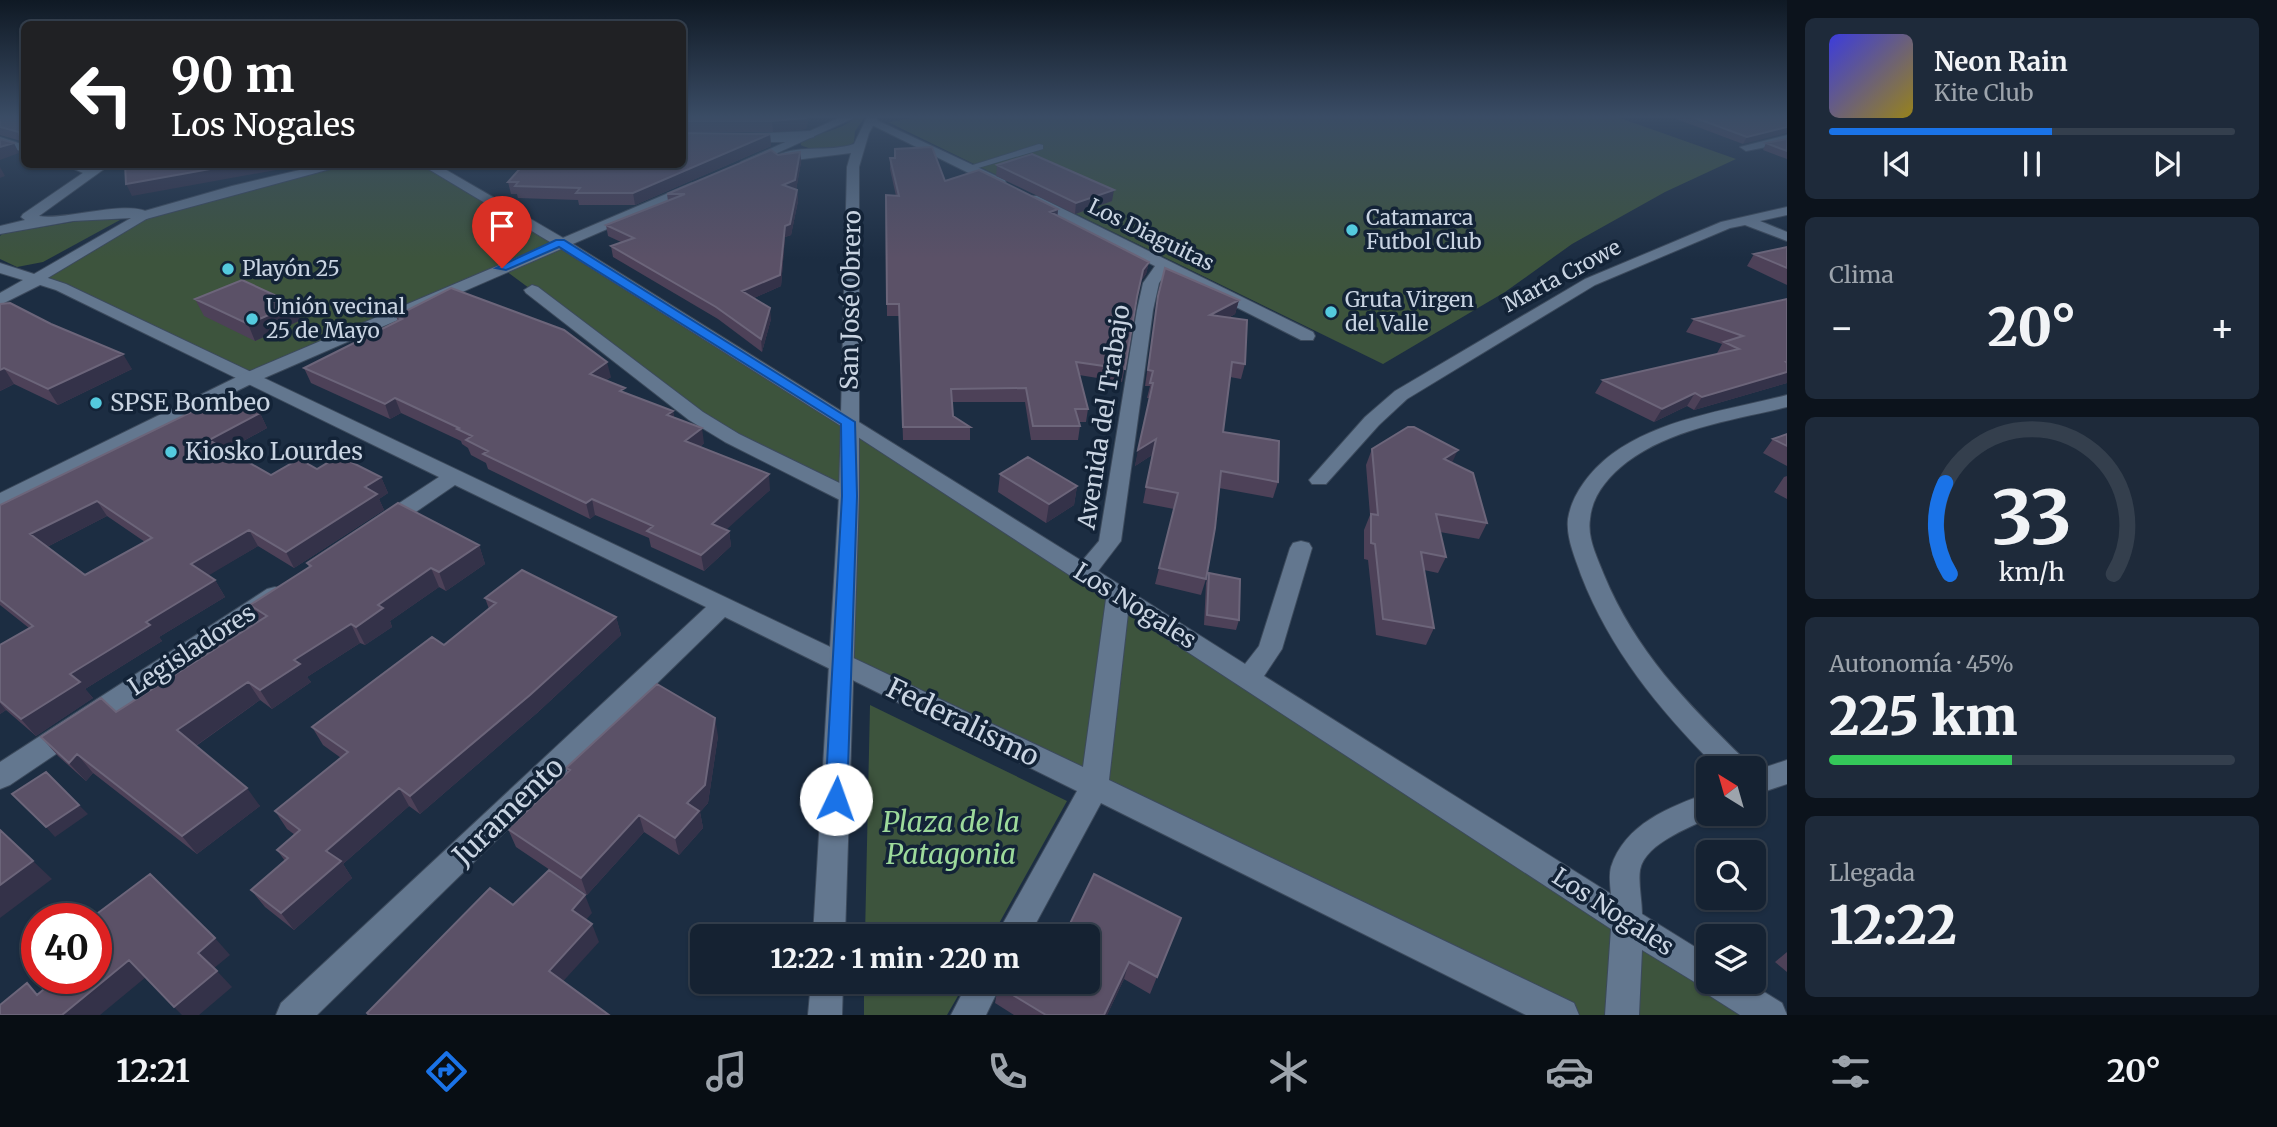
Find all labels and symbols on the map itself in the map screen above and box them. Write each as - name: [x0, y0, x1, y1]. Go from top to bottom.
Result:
- street label: Los Diaguitas: [1084, 192, 1219, 277]
- pin: [472, 196, 532, 268]
- place label: Catamarca Futbol Club: [1366, 204, 1482, 255]
- street label: San José Obrero: [833, 210, 868, 390]
- marker: Catamarca Futbol Club: [1344, 222, 1360, 238]
- street label: Marta Crowe: [1498, 233, 1625, 318]
- place label: Playón 25: [242, 255, 340, 282]
- marker: Playón 25: [220, 261, 236, 277]
- place label: Gruta Virgen del Valle: [1345, 286, 1474, 337]
- place label: Unión vecinal 25 de Mayo: [266, 293, 406, 344]
- street label: Avenida del Trabajo: [1070, 303, 1137, 532]
- marker: Gruta Virgen del Valle: [1323, 304, 1339, 320]
- marker: Unión vecinal 25 de Mayo: [244, 311, 260, 327]
- place label: SPSE Bombeo: [110, 387, 270, 418]
- marker: SPSE Bombeo: [88, 395, 104, 411]
- place label: Kiosko Lourdes: [185, 436, 363, 467]
- marker: Kiosko Lourdes: [163, 444, 179, 460]
- street label: Los Nogales: [1068, 556, 1202, 655]
- street label: Legisladores: [122, 597, 261, 702]
- street label: Federalismo: [881, 670, 1045, 774]
- street label: Juramento: [444, 749, 571, 874]
- north arrow: [1696, 756, 1766, 826]
- position arrow: [799, 762, 873, 836]
- park label: Plaza de la Patagonia: [882, 804, 1020, 872]
- street label: Los Nogales: [1547, 861, 1680, 962]
- speed limit sign: 40: [21, 903, 112, 994]

